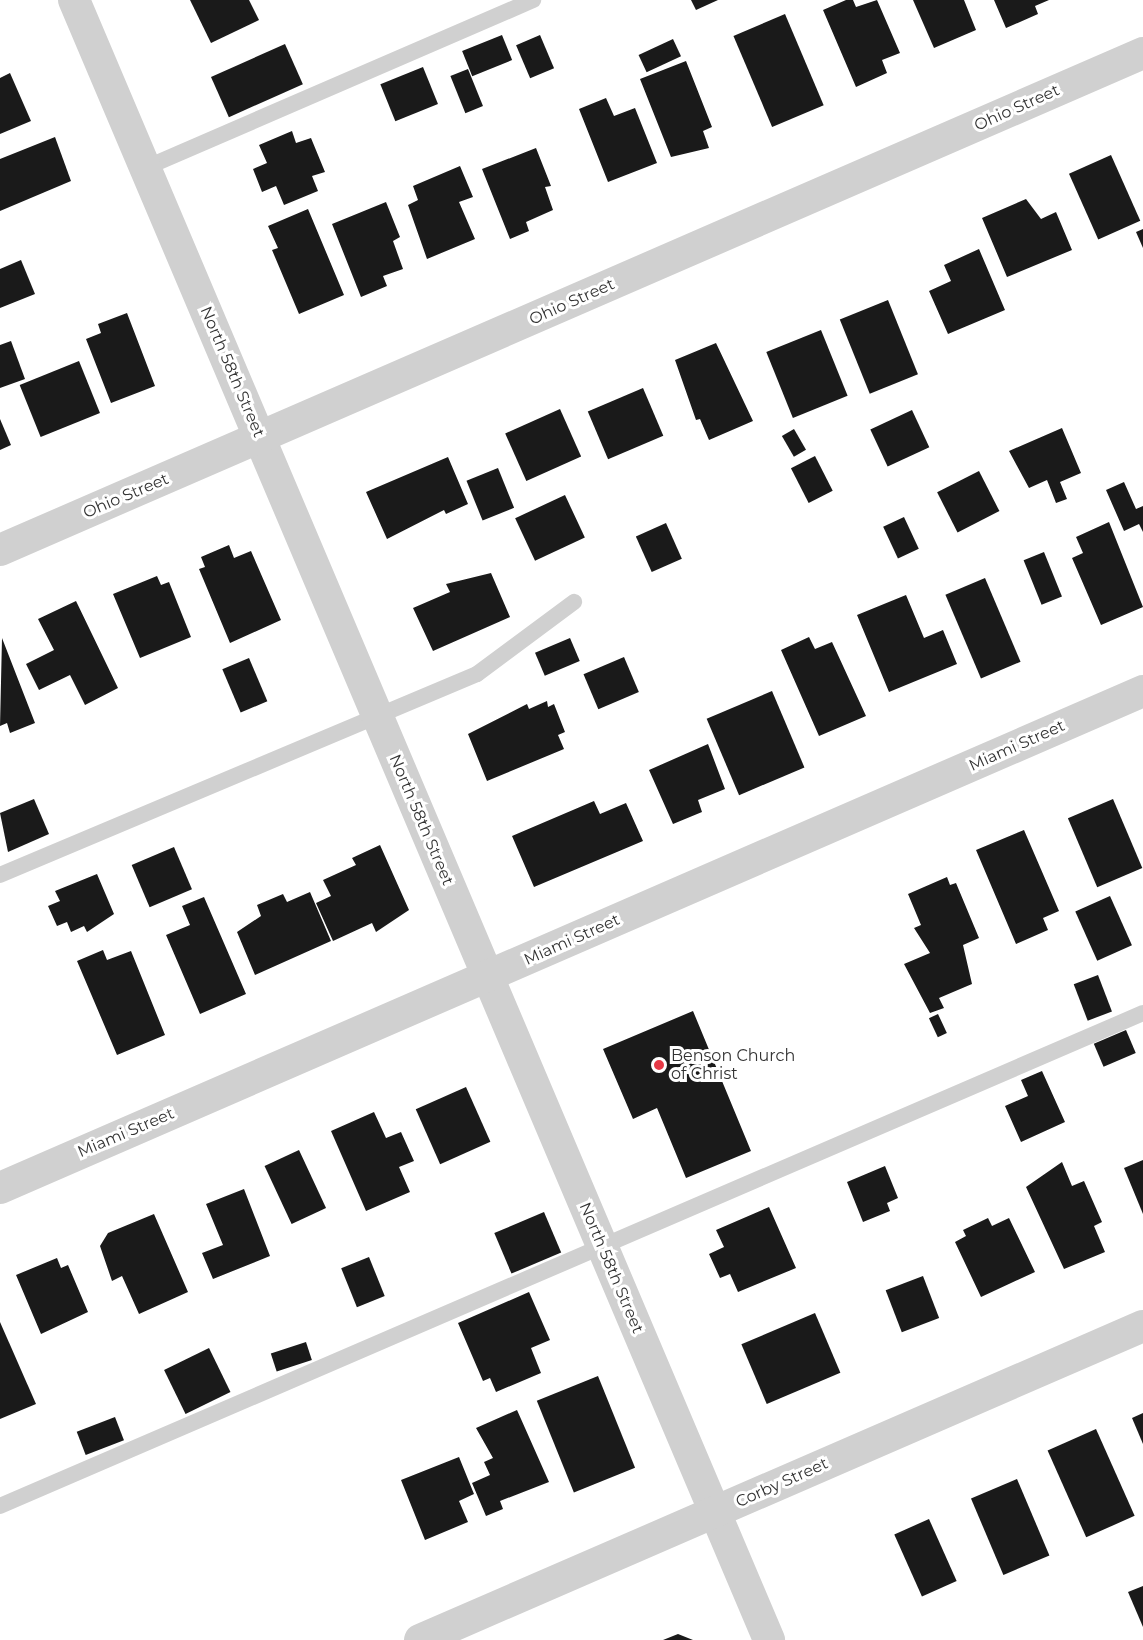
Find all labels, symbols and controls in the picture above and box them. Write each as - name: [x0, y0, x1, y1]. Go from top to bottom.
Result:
- street label: Ohio Street: [971, 81, 1063, 135]
- street label: Ohio Street: [526, 275, 618, 329]
- street label: North 58th Street: [196, 304, 268, 440]
- street label: Ohio Street: [80, 469, 172, 523]
- street label: Miami Street: [966, 716, 1068, 776]
- street label: North 58th Street: [385, 752, 457, 888]
- street label: Miami Street: [521, 910, 623, 970]
- place label: Benson Church of Christ: [671, 1046, 795, 1084]
- marker: Benson Church of Christ: [652, 1058, 666, 1072]
- street label: Miami Street: [75, 1104, 177, 1162]
- street label: North 58th Street: [575, 1200, 647, 1336]
- street label: Corby Street: [733, 1454, 831, 1512]

